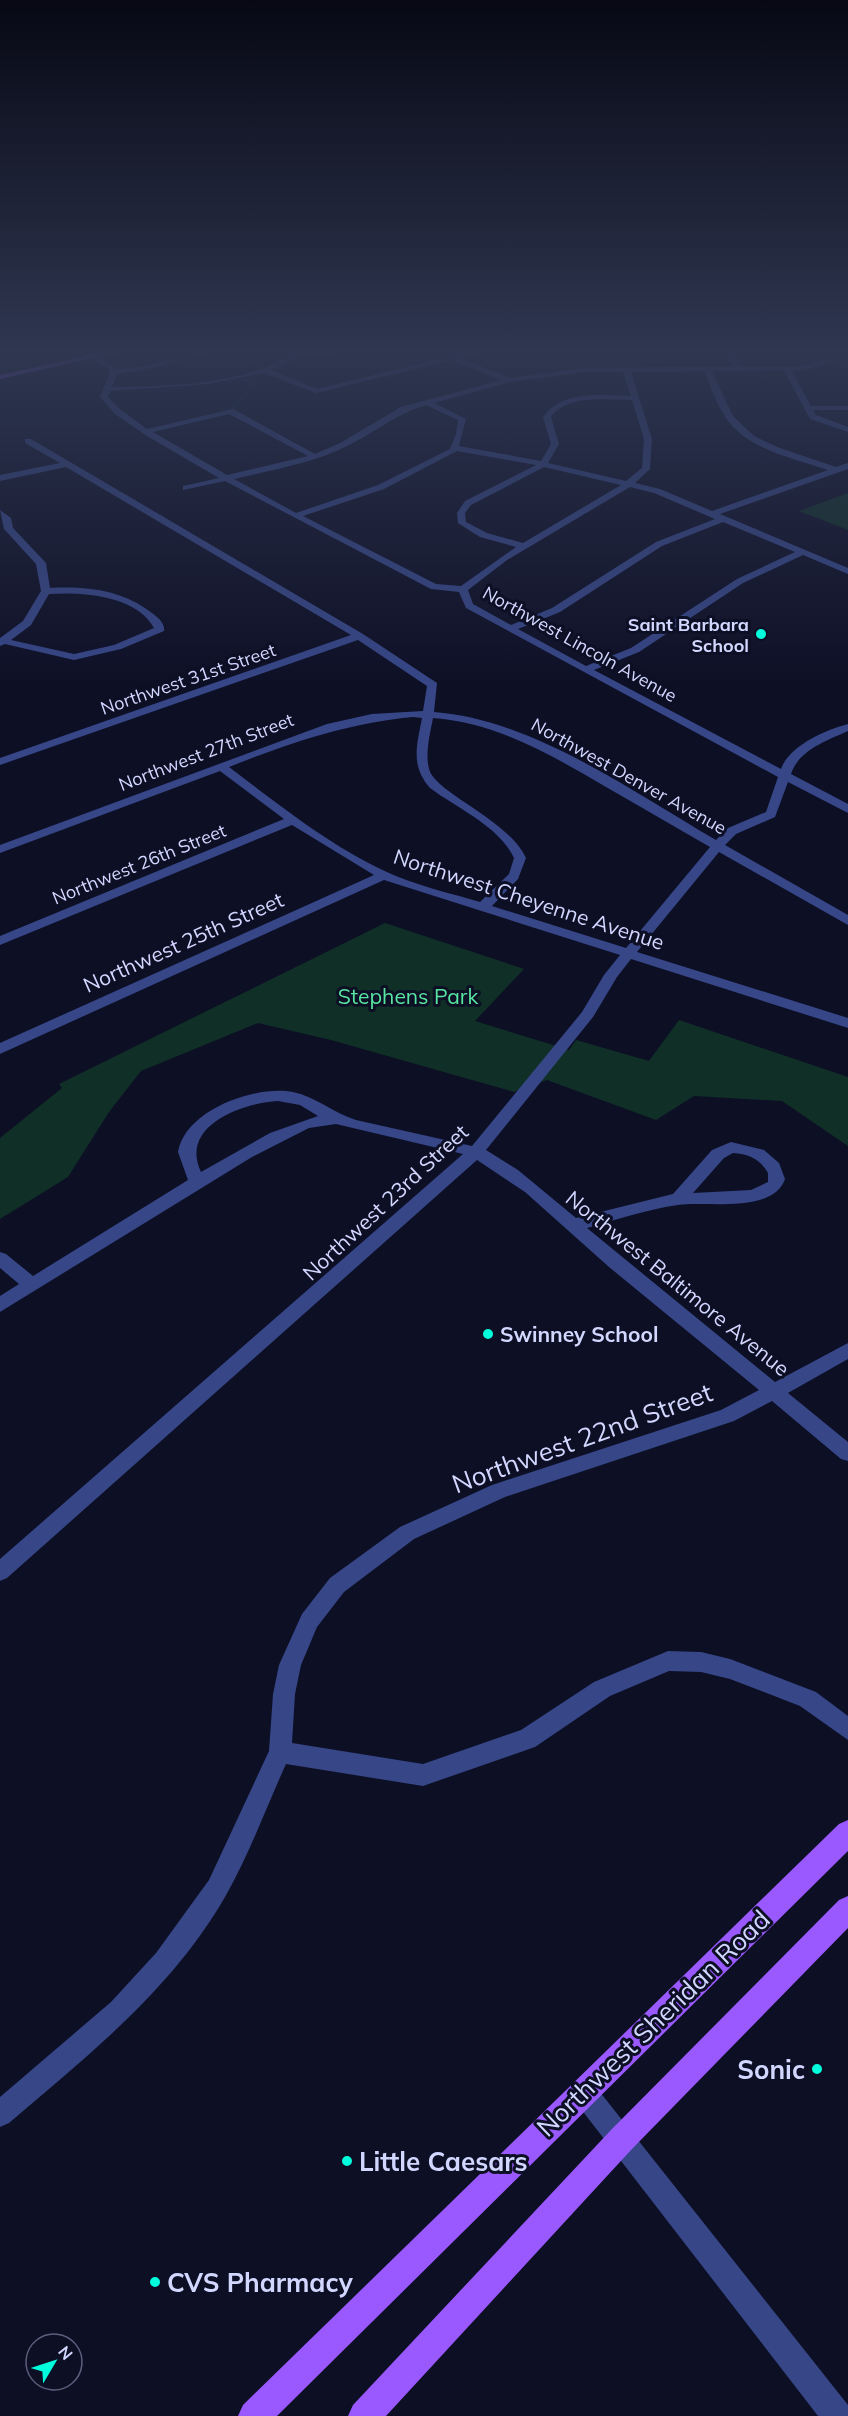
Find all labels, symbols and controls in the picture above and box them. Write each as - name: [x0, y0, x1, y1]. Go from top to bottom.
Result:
- street label: Northwest Lincoln Avenue: [479, 581, 681, 707]
- place label: Saint Barbara School: [628, 613, 749, 657]
- marker: Saint Barbara School: [754, 627, 768, 641]
- street label: Northwest 31st Street: [97, 638, 279, 720]
- street label: Northwest 27th Street: [115, 708, 297, 796]
- street label: Northwest Denver Avenue: [527, 713, 731, 839]
- street label: Northwest 26th Street: [49, 819, 229, 909]
- street label: Northwest Cheyenne Avenue: [390, 843, 668, 955]
- street label: Northwest 25th Street: [79, 886, 287, 998]
- park label: Stephens Park: [338, 983, 478, 1009]
- street label: Northwest 23rd Street: [297, 1119, 473, 1285]
- street label: Northwest Baltimore Avenue: [561, 1185, 795, 1381]
- place label: Swinney School: [500, 1321, 658, 1347]
- marker: Swinney School: [481, 1327, 495, 1341]
- street label: Northwest 22nd Street: [447, 1376, 717, 1500]
- street label: Northwest Sheridan Road: [529, 1903, 777, 2143]
- place label: Sonic: [737, 2053, 805, 2086]
- marker: Sonic: [810, 2062, 824, 2076]
- place label: Little Caesars: [359, 2145, 527, 2178]
- marker: Little Caesars: [340, 2154, 354, 2168]
- place label: CVS Pharmacy: [167, 2266, 354, 2299]
- marker: CVS Pharmacy: [148, 2275, 162, 2289]
- north arrow: [24, 2332, 84, 2392]
- text: N: [54, 2342, 77, 2364]

